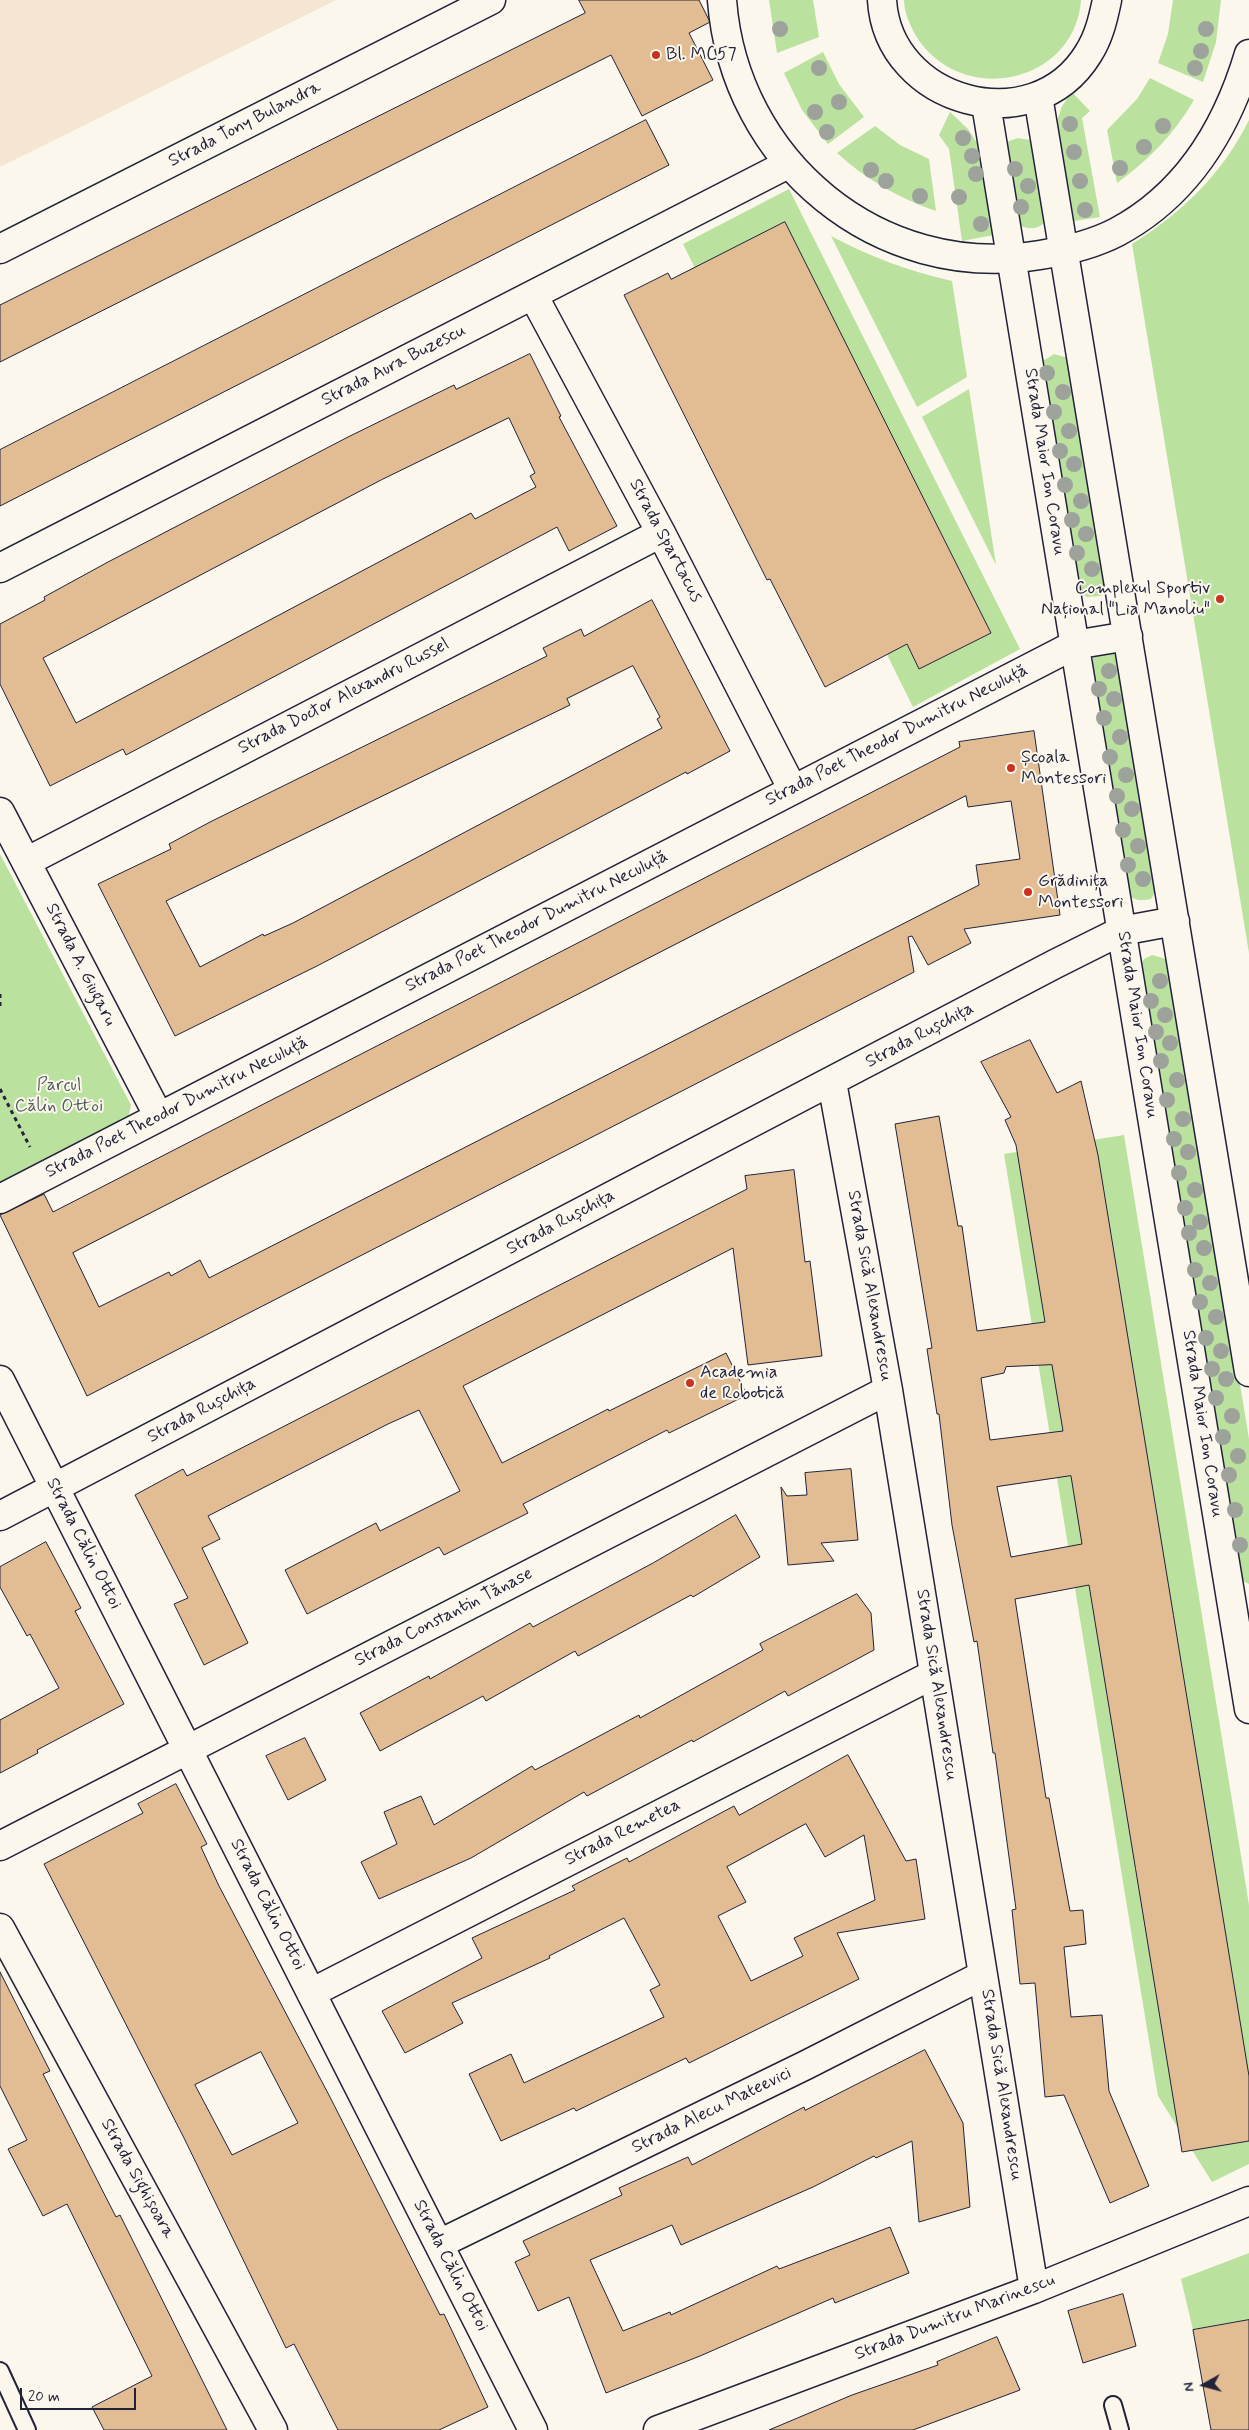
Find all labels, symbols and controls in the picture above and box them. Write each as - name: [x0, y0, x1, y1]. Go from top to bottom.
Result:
- place label: Bl. MC57: [666, 44, 737, 66]
- marker: Bl. MC57: [650, 49, 662, 61]
- street label: Strada Tony Bulandra: [165, 77, 325, 173]
- street label: Strada Aura Buzescu: [318, 320, 470, 412]
- street label: Strada Maior Ion Coravu: [1019, 367, 1069, 557]
- street label: Strada Spartacus: [623, 476, 707, 606]
- place label: Complexul Sportiv Național "Lia Manoliu": [1041, 578, 1210, 620]
- marker: Complexul Sportiv Național "Lia Manoliu": [1214, 593, 1226, 605]
- street label: Strada Doctor Alexandru Russel: [235, 634, 453, 760]
- street label: Strada Poet Theodor Dumitru Neculuță: [762, 660, 1032, 812]
- place label: Școala Montessori: [1021, 747, 1106, 790]
- marker: Școala Montessori: [1005, 762, 1017, 774]
- street label: Strada Poet Theodor Dumitru Neculuță: [402, 846, 672, 998]
- place label: Grădinița Montessori: [1038, 871, 1123, 914]
- marker: Grădinița Montessori: [1022, 886, 1034, 898]
- street label: Strada A. Giugaru: [40, 900, 120, 1030]
- street label: Strada Maior Ion Coravu: [1112, 930, 1162, 1120]
- street label: Strada Rușchița: [862, 998, 978, 1074]
- street label: Strada Poet Theodor Dumitru Neculuță: [42, 1032, 312, 1184]
- park label: Parcul Călin Ottoi: [15, 1075, 103, 1118]
- street label: Strada Rușchița: [503, 1185, 619, 1261]
- street label: Strada Sică Alexandrescu: [842, 1189, 896, 1383]
- street label: Strada Maior Ion Coravu: [1177, 1329, 1227, 1519]
- place label: Academia de Robotică: [700, 1362, 785, 1405]
- street label: Strada Rușchița: [144, 1373, 260, 1449]
- marker: Academia de Robotică: [684, 1377, 696, 1389]
- street label: Strada Călin Ottoi: [41, 1475, 125, 1613]
- street label: Strada Constantin Tănase: [351, 1564, 537, 1672]
- street label: Strada Sică Alexandrescu: [910, 1588, 962, 1782]
- street label: Strada Remetea: [562, 1795, 684, 1871]
- street label: Strada Călin Ottoi: [225, 1836, 309, 1974]
- street label: Strada Sică Alexandrescu: [975, 1988, 1027, 2182]
- street label: Strada Alecu Mateevici: [629, 2063, 795, 2159]
- street label: Strada Sighișoara: [95, 2115, 179, 2243]
- street label: Strada Călin Ottoi: [408, 2197, 492, 2335]
- street label: Strada Dumitru Marinescu: [852, 2270, 1058, 2366]
- north arrow: [1179, 2360, 1229, 2410]
- scale bar: [22, 2378, 139, 2410]
- text: N: [1180, 2381, 1199, 2393]
- text: 20 m: [28, 2387, 60, 2407]

